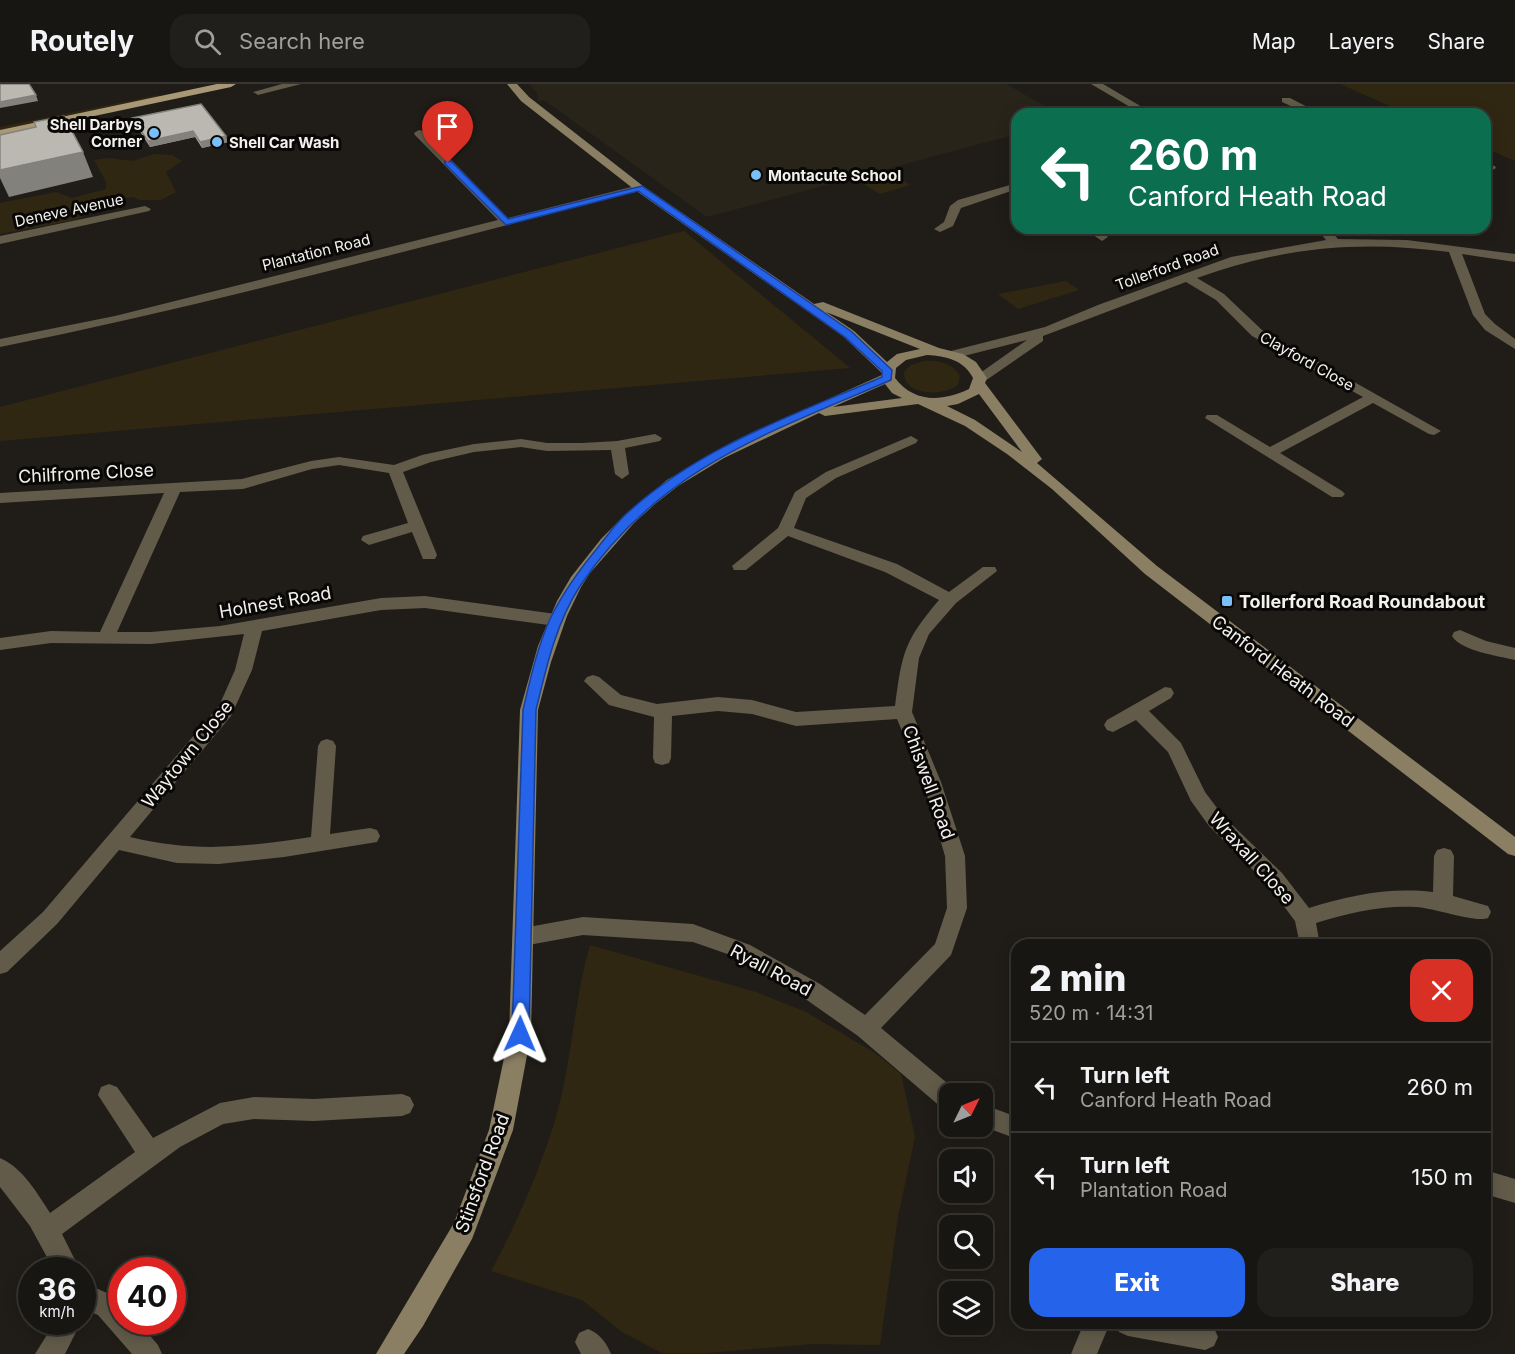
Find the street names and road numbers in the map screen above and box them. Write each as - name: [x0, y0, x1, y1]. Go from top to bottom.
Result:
- street label: Deneve Avenue: [13, 189, 125, 231]
- street label: Plantation Road: [260, 229, 372, 275]
- street label: Tollerford Road: [1113, 240, 1221, 294]
- street label: Clayford Close: [1257, 327, 1357, 395]
- street label: Chilfrome Close: [18, 459, 154, 487]
- street label: Holnest Road: [217, 582, 333, 622]
- street label: Canford Heath Road: [1208, 611, 1358, 731]
- street label: Waytown Close: [137, 696, 237, 812]
- street label: Chiswell Road: [899, 722, 959, 842]
- street label: Wraxall Close: [1205, 808, 1299, 908]
- street label: Ryall Road: [727, 940, 815, 1000]
- street label: Stinsford Road: [451, 1111, 513, 1235]

